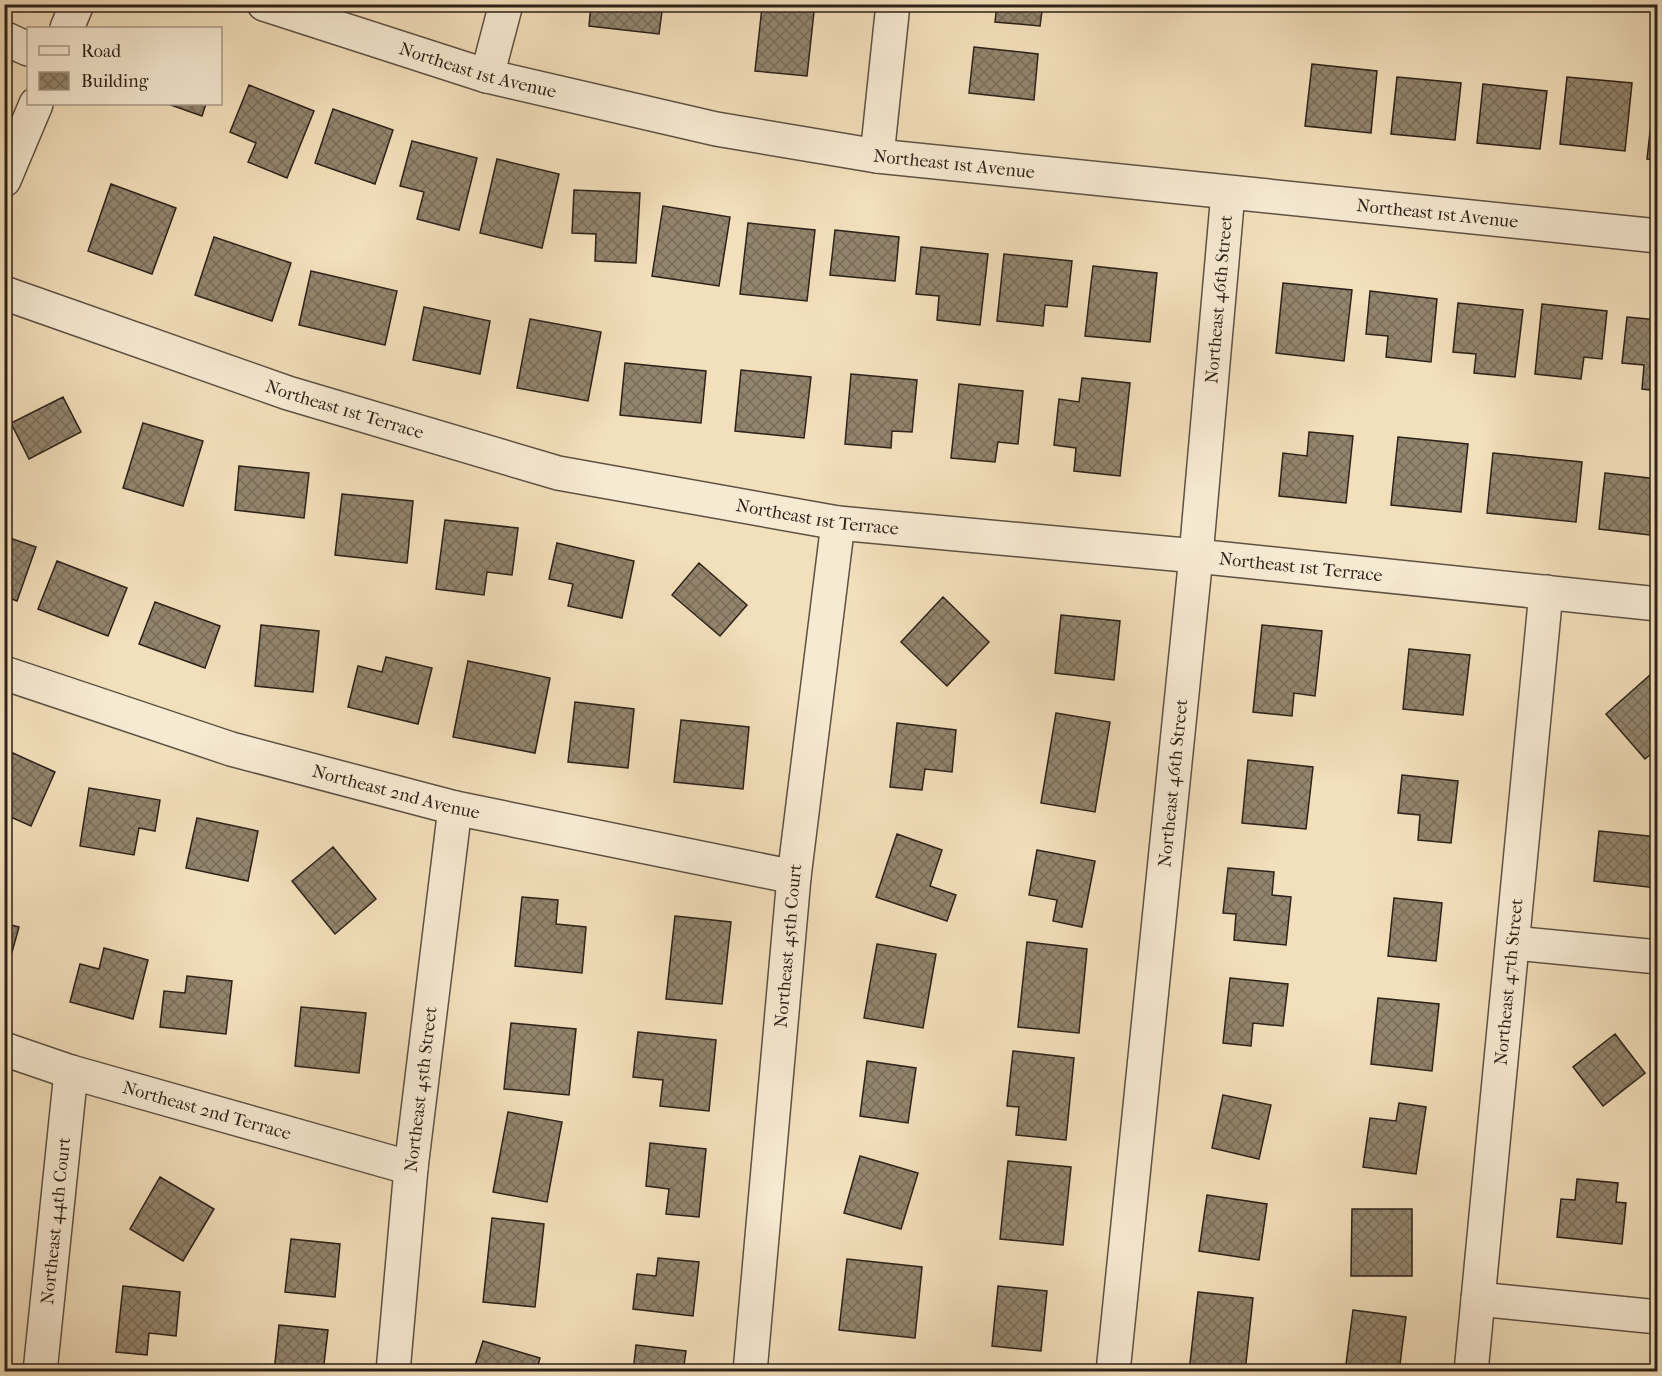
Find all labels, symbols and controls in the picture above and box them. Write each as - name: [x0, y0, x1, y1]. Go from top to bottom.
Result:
- legend: [27, 27, 222, 105]
- street label: Northeast 1st Avenue: [397, 38, 558, 102]
- text: Road: [81, 41, 121, 62]
- text: Building: [81, 71, 149, 92]
- street label: Northeast 1st Avenue: [872, 145, 1036, 183]
- street label: Northeast 1st Avenue: [1356, 195, 1519, 232]
- street label: Northeast 46th Street: [1201, 213, 1237, 384]
- street label: Northeast 1st Terrace: [263, 375, 426, 443]
- street label: Northeast 1st Terrace: [735, 495, 900, 539]
- street label: Northeast 1st Terrace: [1218, 548, 1384, 586]
- street label: Northeast 46th Street: [1154, 697, 1192, 868]
- street label: Northeast 2nd Avenue: [310, 760, 482, 823]
- street label: Northeast 45th Court: [770, 862, 806, 1029]
- street label: Northeast 47th Street: [1490, 897, 1527, 1066]
- street label: Northeast 45th Street: [400, 1005, 441, 1173]
- street label: Northeast 2nd Terrace: [120, 1077, 294, 1144]
- street label: Northeast 44th Court: [37, 1136, 75, 1305]

